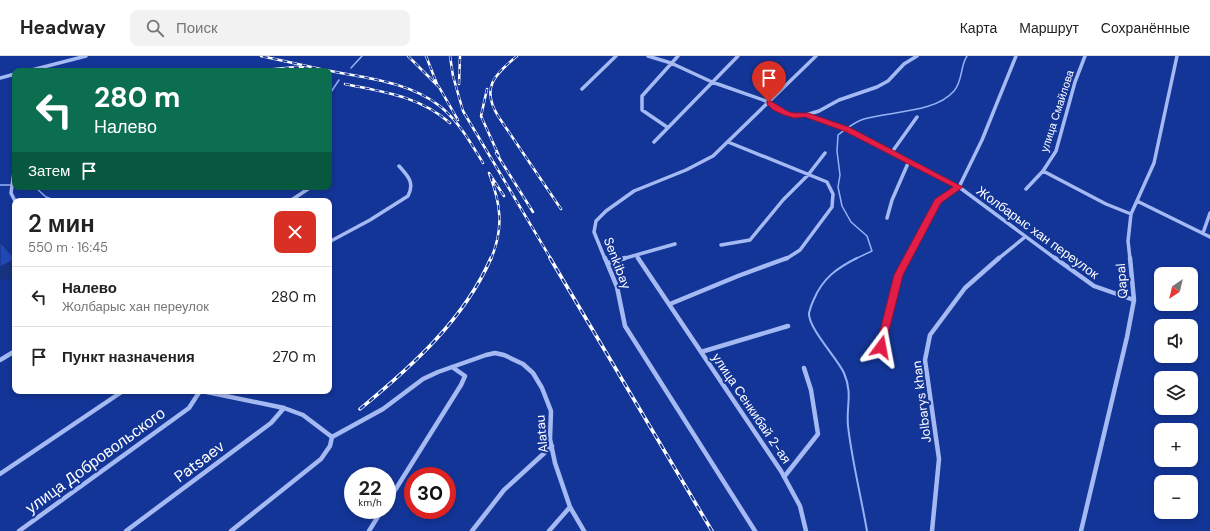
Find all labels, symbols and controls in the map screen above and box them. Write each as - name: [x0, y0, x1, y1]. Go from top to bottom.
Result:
- search box: [130, 10, 410, 46]
- text: Headway: [20, 15, 106, 40]
- icon: search: [144, 17, 166, 39]
- text: Поиск: [176, 18, 218, 38]
- text: Карта: [960, 19, 997, 37]
- text: Маршрут: [1019, 19, 1079, 37]
- text: Сохранённые: [1101, 19, 1190, 37]
- pin: [752, 61, 786, 102]
- icon: arrive: [758, 67, 780, 89]
- street label: улица Смайлова: [1037, 67, 1077, 154]
- text: 280 m: [94, 79, 180, 116]
- icon: left: [28, 84, 80, 136]
- text: Налево: [94, 115, 157, 139]
- icon: arrive: [78, 160, 100, 182]
- text: Затем: [28, 161, 70, 181]
- street label: Жолбарыс хан переулок: [973, 182, 1102, 283]
- text: 2 мин: [28, 208, 95, 239]
- button: close: [274, 211, 316, 253]
- street label: Senkibay: [600, 235, 635, 292]
- text: 550 m · 16:45: [28, 239, 108, 256]
- street label: Qapal: [1112, 263, 1131, 299]
- north arrow: [1154, 267, 1198, 311]
- map controls: [1154, 267, 1198, 519]
- text: Налево: [62, 278, 117, 298]
- icon: left: [28, 286, 50, 308]
- text: 280 m: [271, 287, 316, 307]
- text: Жолбарыс хан переулок: [62, 298, 209, 315]
- button: sound: [1154, 319, 1198, 363]
- position arrow: [860, 326, 902, 368]
- icon: arrive: [28, 346, 50, 368]
- text: Пункт назначения: [62, 347, 195, 367]
- text: 270 m: [272, 347, 316, 367]
- street label: улица Сенкибай 2-ая: [708, 350, 795, 467]
- street label: Jolbarys khan: [908, 360, 935, 444]
- button: layers: [1154, 371, 1198, 415]
- street label: улица Добровольского: [21, 402, 170, 518]
- street label: Alatau: [531, 414, 552, 454]
- button: +: [1154, 423, 1198, 467]
- street label: Patsaev: [170, 435, 229, 487]
- speed limit sign: 30: [404, 467, 456, 519]
- text: 22: [358, 475, 382, 501]
- button: −: [1154, 475, 1198, 519]
- text: km/h: [358, 496, 382, 509]

